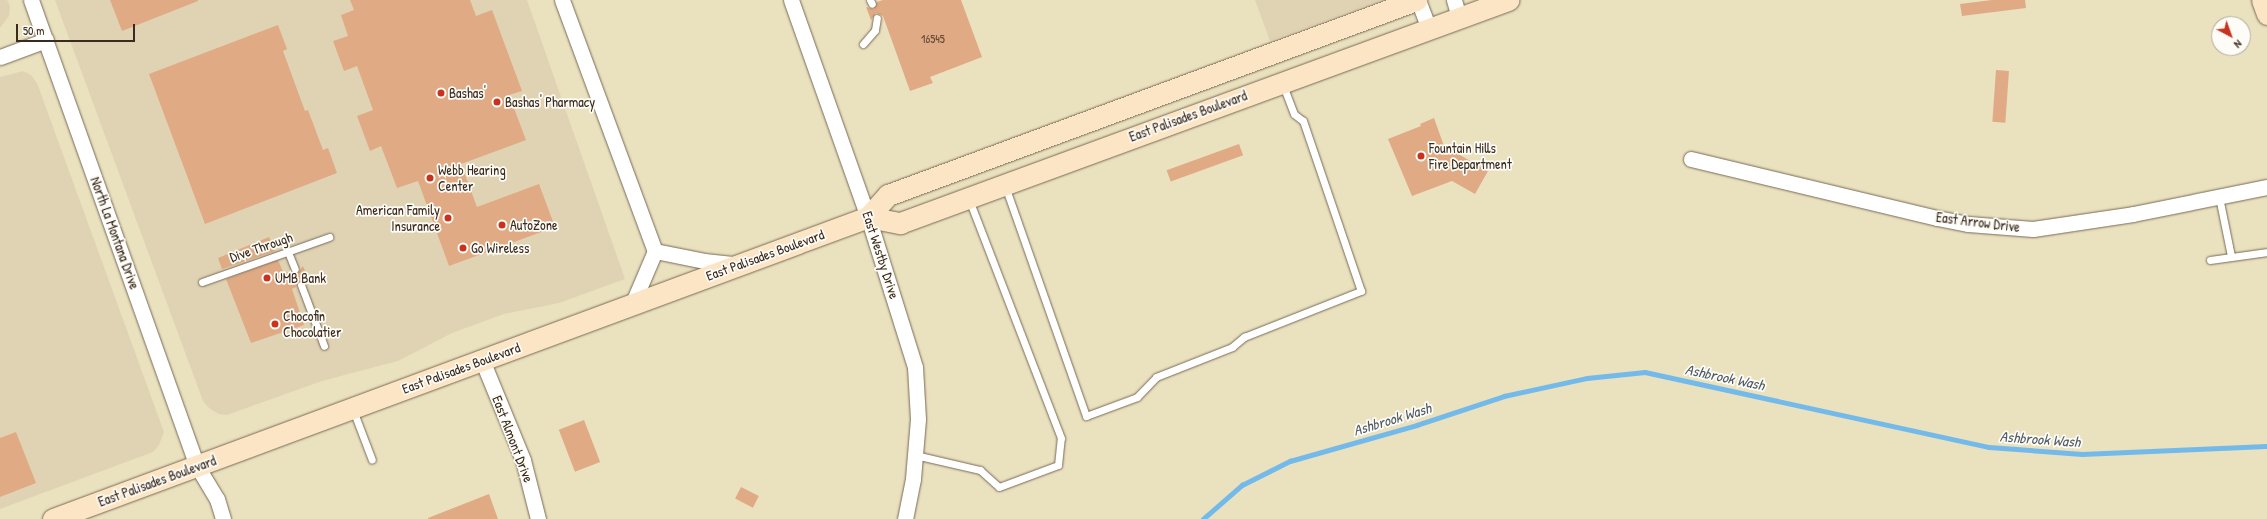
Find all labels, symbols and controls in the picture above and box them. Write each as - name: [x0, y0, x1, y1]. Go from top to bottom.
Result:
- scale bar: [18, 16, 137, 42]
- north arrow: [2211, 16, 2251, 56]
- text: 50 m: [23, 22, 44, 39]
- house number: 16545: [921, 32, 945, 46]
- text: N: [2231, 37, 2245, 52]
- place label: Bashas': [449, 85, 486, 101]
- street label: East Palisades Boulevard: [1127, 87, 1249, 145]
- marker: Bashas': [436, 88, 446, 98]
- place label: Bashas' Pharmacy: [505, 94, 595, 110]
- marker: Bashas' Pharmacy: [492, 97, 502, 107]
- place label: Fountain Hills Fire Department: [1429, 140, 1512, 172]
- marker: Fountain Hills Fire Department: [1416, 151, 1426, 161]
- place label: Webb Hearing Center: [438, 162, 506, 194]
- marker: Webb Hearing Center: [425, 173, 435, 183]
- street label: North La Montana Drive: [87, 175, 143, 291]
- place label: American Family Insurance: [356, 202, 440, 234]
- street label: East Westby Drive: [859, 209, 903, 301]
- street label: East Arrow Drive: [1935, 209, 2021, 235]
- marker: American Family Insurance: [443, 213, 453, 223]
- place label: AutoZone: [510, 217, 558, 233]
- marker: AutoZone: [497, 220, 507, 230]
- street label: East Palisades Boulevard: [704, 226, 826, 284]
- street label: Dive Through: [227, 228, 295, 266]
- place label: Go Wireless: [471, 240, 529, 256]
- marker: Go Wireless: [458, 243, 468, 253]
- place label: UMB Bank: [275, 270, 326, 286]
- marker: UMB Bank: [262, 273, 272, 283]
- place label: Chocofin Chocolatier: [283, 308, 341, 340]
- marker: Chocofin Chocolatier: [270, 319, 280, 329]
- street label: East Palisades Boulevard: [400, 339, 522, 397]
- water label: Ashbrook Wash: [1684, 360, 1766, 394]
- street label: East Almont Drive: [489, 393, 537, 485]
- water label: Ashbrook Wash: [1351, 399, 1433, 439]
- water label: Ashbrook Wash: [1999, 427, 2081, 451]
- street label: East Palisades Boulevard: [96, 452, 218, 510]

